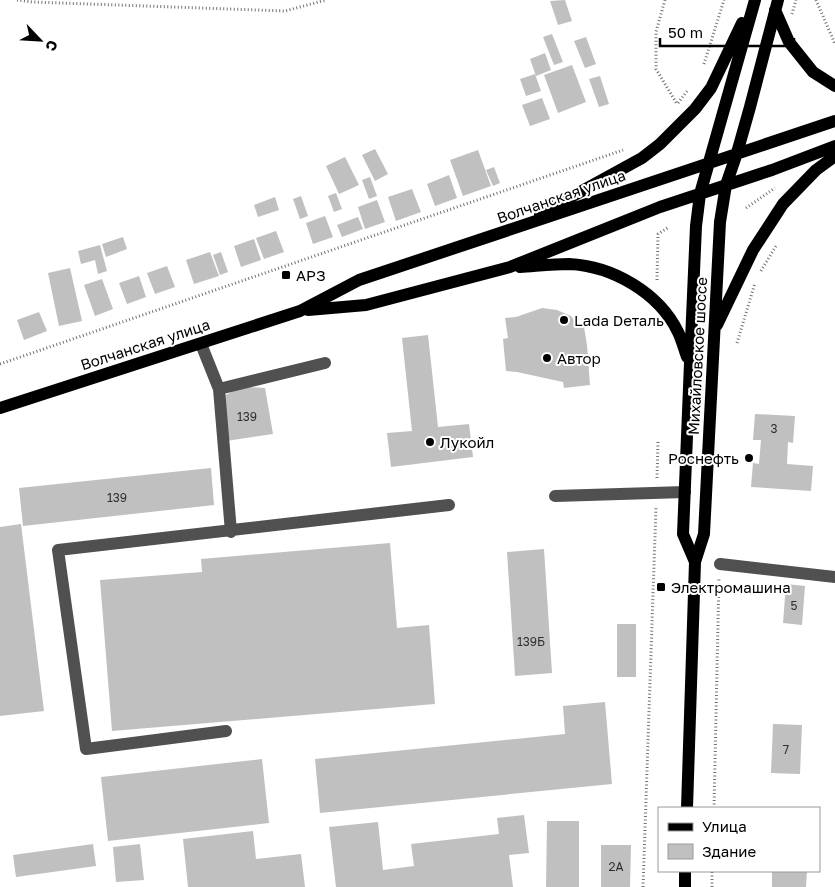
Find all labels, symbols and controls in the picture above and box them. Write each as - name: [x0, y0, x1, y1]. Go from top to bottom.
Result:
- north arrow: [15, 15, 65, 65]
- scale bar: [660, 15, 794, 47]
- text: 50 m: [668, 23, 703, 41]
- text: С: [42, 38, 62, 54]
- street label: Волчанская улица: [494, 166, 628, 226]
- place label: АРЗ: [296, 266, 325, 284]
- marker: АРЗ: [280, 269, 292, 281]
- street label: Михайловское шоссе: [684, 276, 710, 435]
- place label: Lada Dеталь: [574, 311, 664, 329]
- marker: Lada Dеталь: [558, 314, 570, 326]
- street label: Волчанская улица: [78, 315, 212, 373]
- place label: Автор: [557, 349, 601, 367]
- marker: Автор: [541, 352, 553, 364]
- house number: 139: [237, 409, 257, 424]
- house number: 3: [770, 421, 778, 436]
- place label: Лукойл: [440, 433, 494, 451]
- marker: Лукойл: [424, 436, 436, 448]
- place label: Роснефть: [668, 449, 739, 467]
- marker: Роснефть: [743, 452, 755, 464]
- house number: 139: [107, 490, 127, 505]
- place label: Электромашина: [671, 578, 791, 596]
- marker: Электромашина: [655, 581, 667, 593]
- house number: 5: [791, 598, 798, 613]
- house number: 139Б: [517, 634, 545, 649]
- house number: 7: [783, 742, 789, 757]
- legend: [658, 807, 820, 872]
- text: Улица: [702, 817, 747, 835]
- text: Здание: [702, 842, 756, 860]
- house number: 2А: [608, 859, 624, 874]

